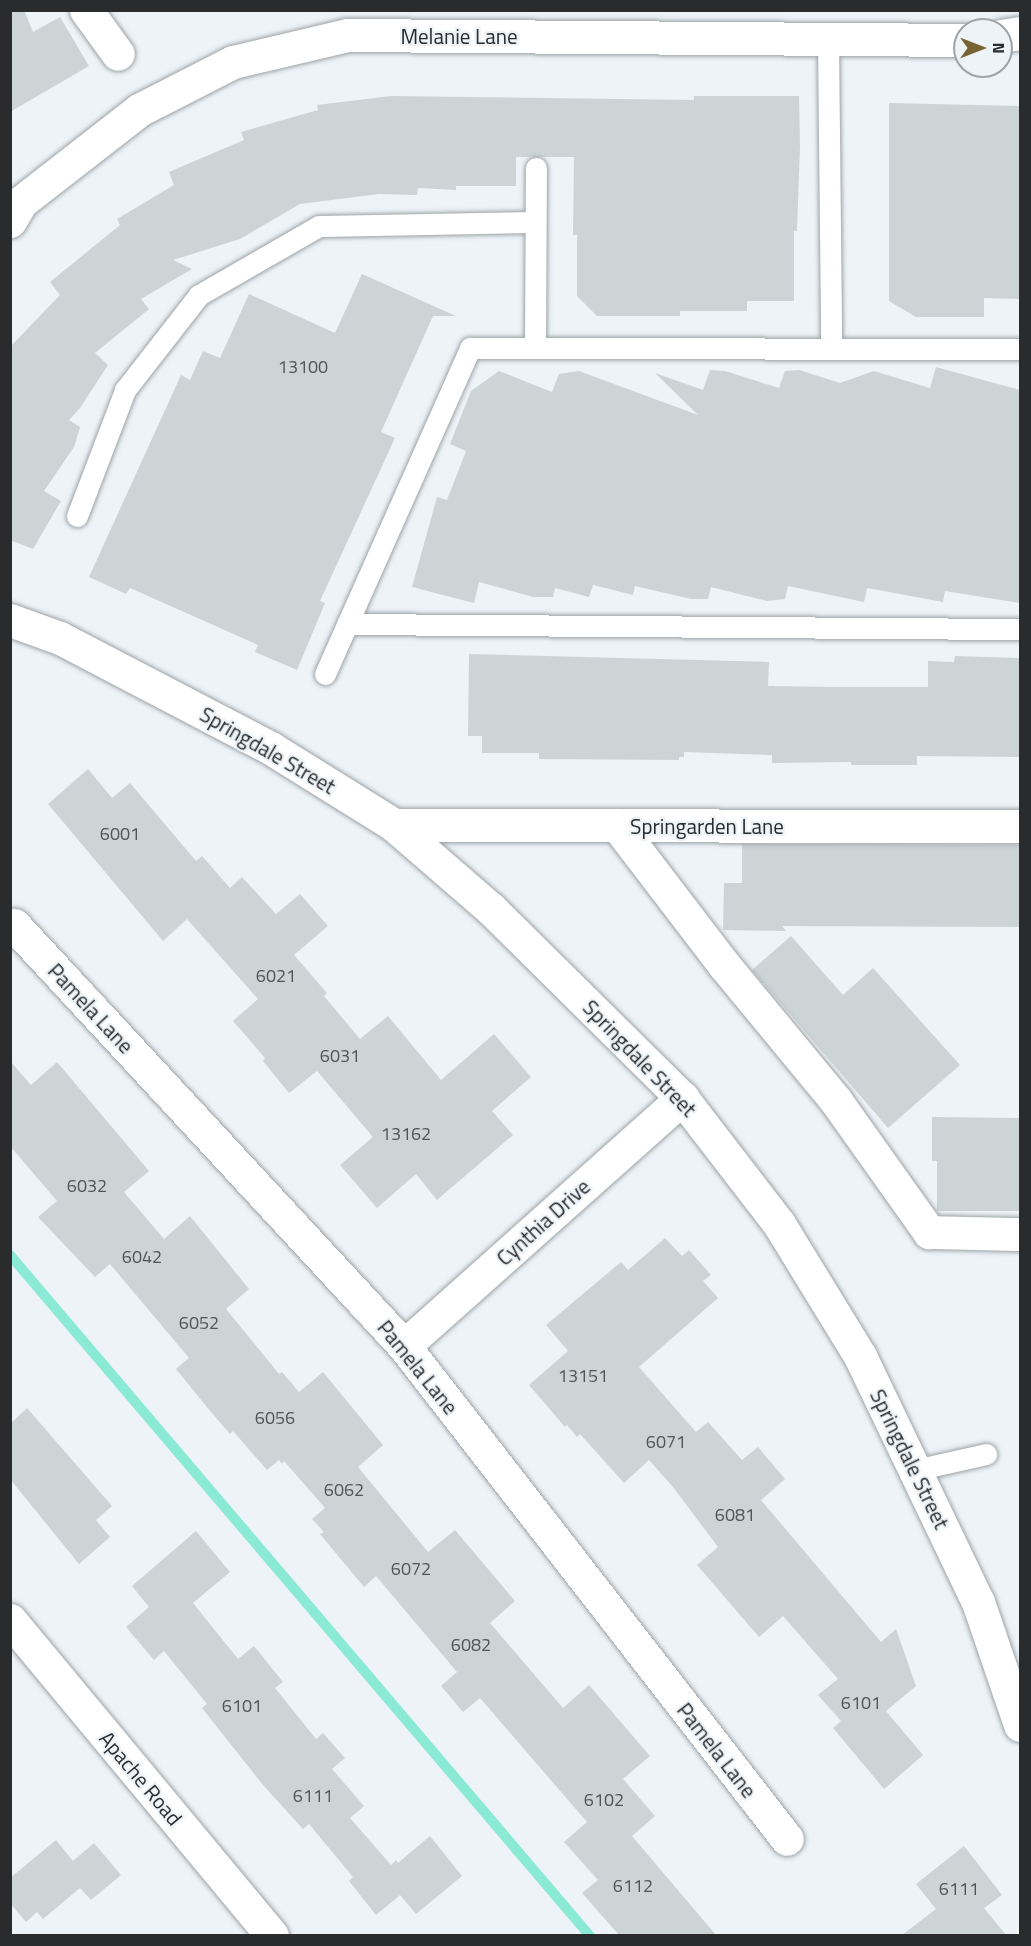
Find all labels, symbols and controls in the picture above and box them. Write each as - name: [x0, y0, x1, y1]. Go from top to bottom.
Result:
- north arrow: [953, 18, 1013, 78]
- street label: Melanie Lane: [400, 23, 518, 49]
- text: N: [987, 42, 1011, 54]
- house number: 13100: [278, 356, 328, 378]
- street label: Springdale Street: [196, 701, 340, 799]
- street label: Springarden Lane: [630, 813, 784, 839]
- house number: 6001: [100, 823, 140, 845]
- street label: Pamela Lane: [43, 958, 139, 1058]
- house number: 6021: [256, 965, 296, 987]
- street label: Springdale Street: [578, 994, 702, 1122]
- house number: 6031: [320, 1045, 360, 1067]
- house number: 13162: [381, 1123, 431, 1145]
- street label: Cynthia Drive: [491, 1174, 595, 1270]
- house number: 6032: [67, 1175, 107, 1197]
- house number: 6042: [122, 1246, 162, 1268]
- house number: 6052: [179, 1312, 219, 1334]
- street label: Pamela Lane: [372, 1315, 464, 1419]
- house number: 13151: [558, 1365, 608, 1387]
- street label: Springdale Street: [865, 1385, 955, 1533]
- house number: 6056: [255, 1407, 295, 1429]
- house number: 6071: [646, 1431, 686, 1453]
- house number: 6062: [324, 1479, 364, 1501]
- house number: 6081: [715, 1504, 755, 1526]
- house number: 6072: [391, 1558, 431, 1580]
- house number: 6082: [451, 1634, 491, 1656]
- house number: 6101: [841, 1692, 881, 1714]
- house number: 6101: [222, 1695, 262, 1717]
- street label: Pamela Lane: [672, 1698, 762, 1802]
- street label: Apache Road: [94, 1726, 188, 1830]
- house number: 6111: [293, 1785, 333, 1807]
- house number: 6102: [584, 1789, 624, 1811]
- house number: 6112: [613, 1875, 653, 1897]
- house number: 6111: [939, 1878, 979, 1900]

